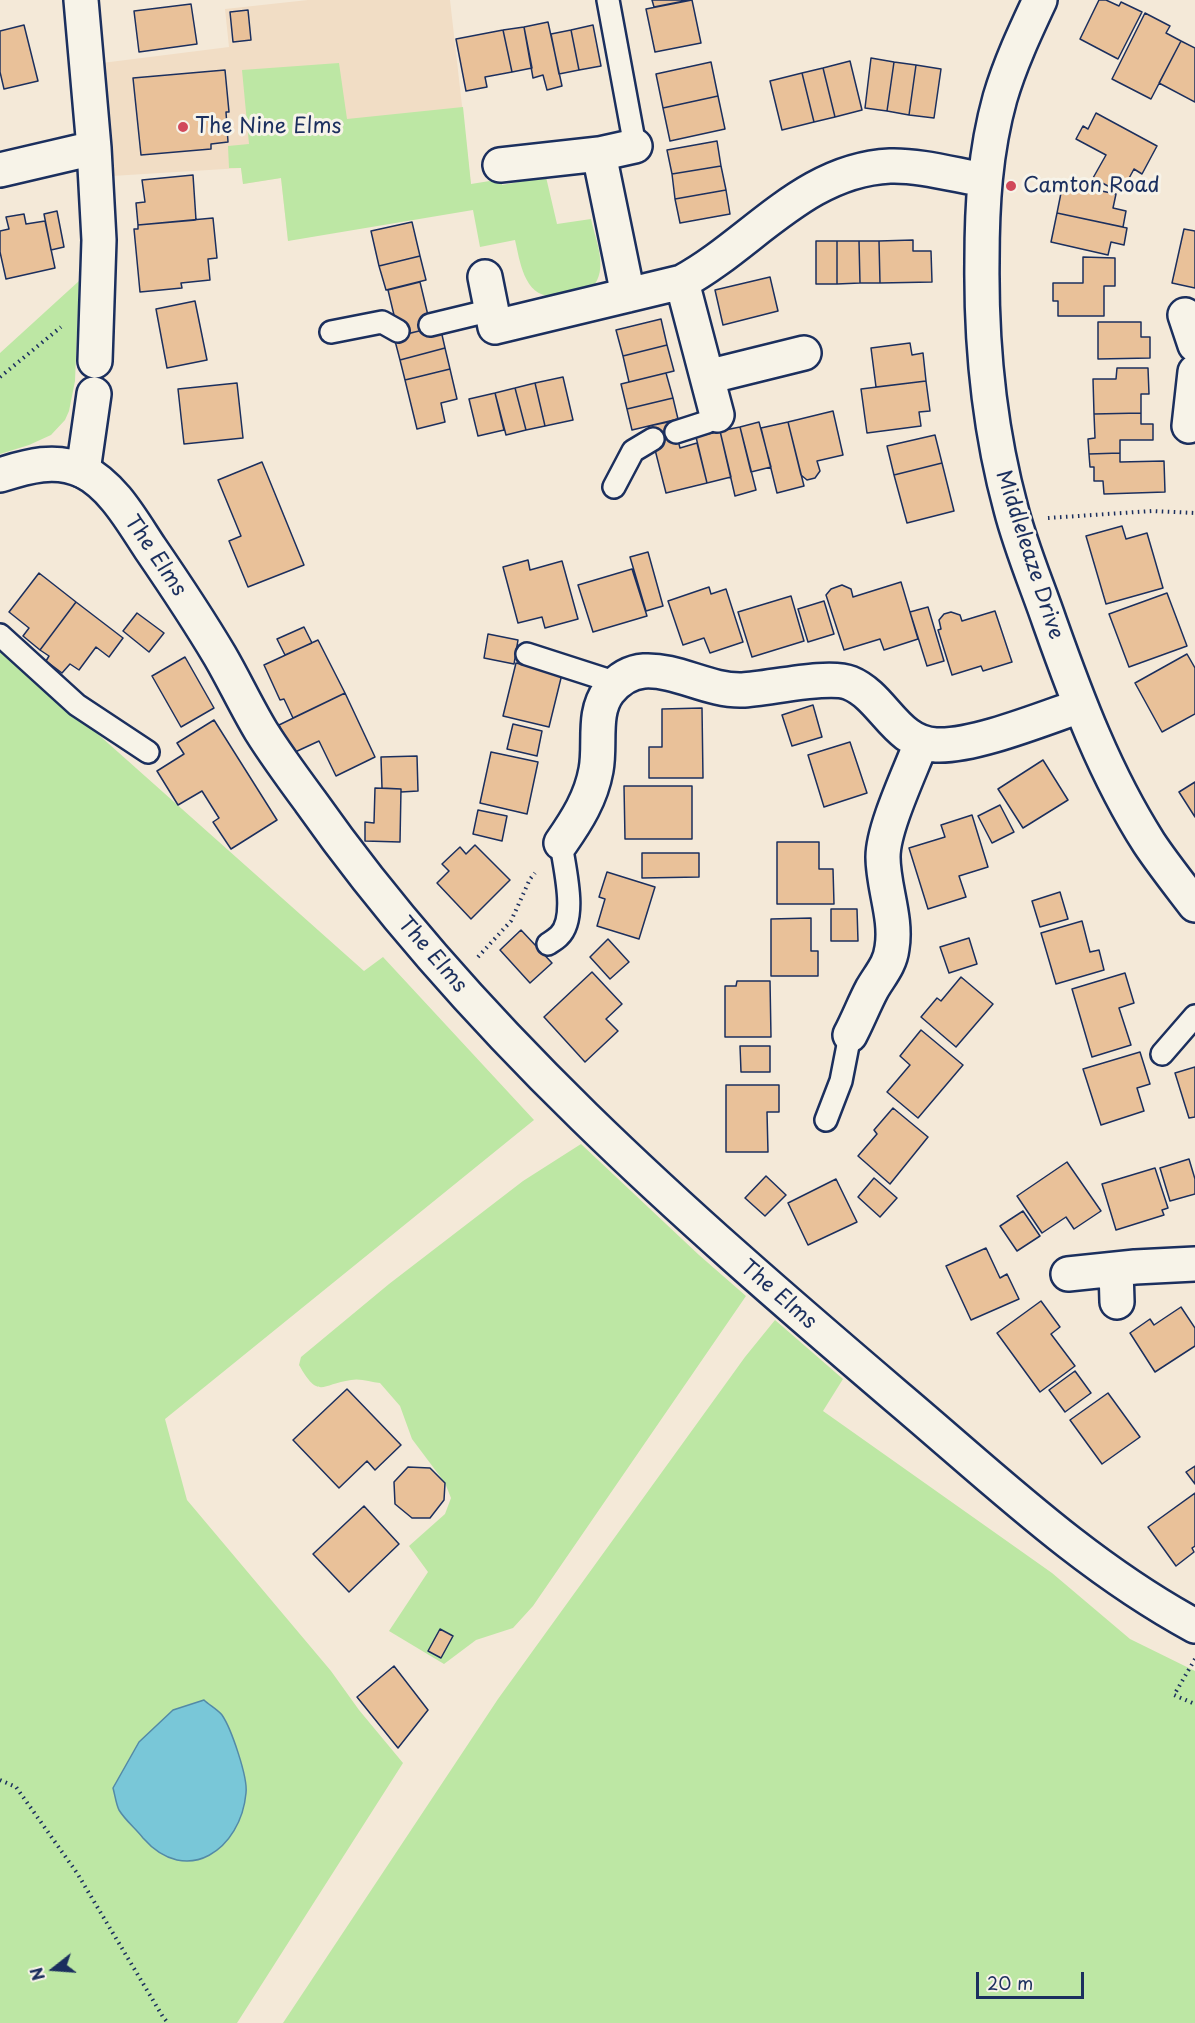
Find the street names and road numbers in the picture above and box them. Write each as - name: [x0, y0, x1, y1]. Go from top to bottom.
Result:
- street label: Middleleaze Drive: [990, 467, 1068, 643]
- street label: The Elms: [119, 511, 191, 601]
- street label: The Elms: [392, 912, 472, 998]
- street label: The Elms: [735, 1255, 821, 1335]

